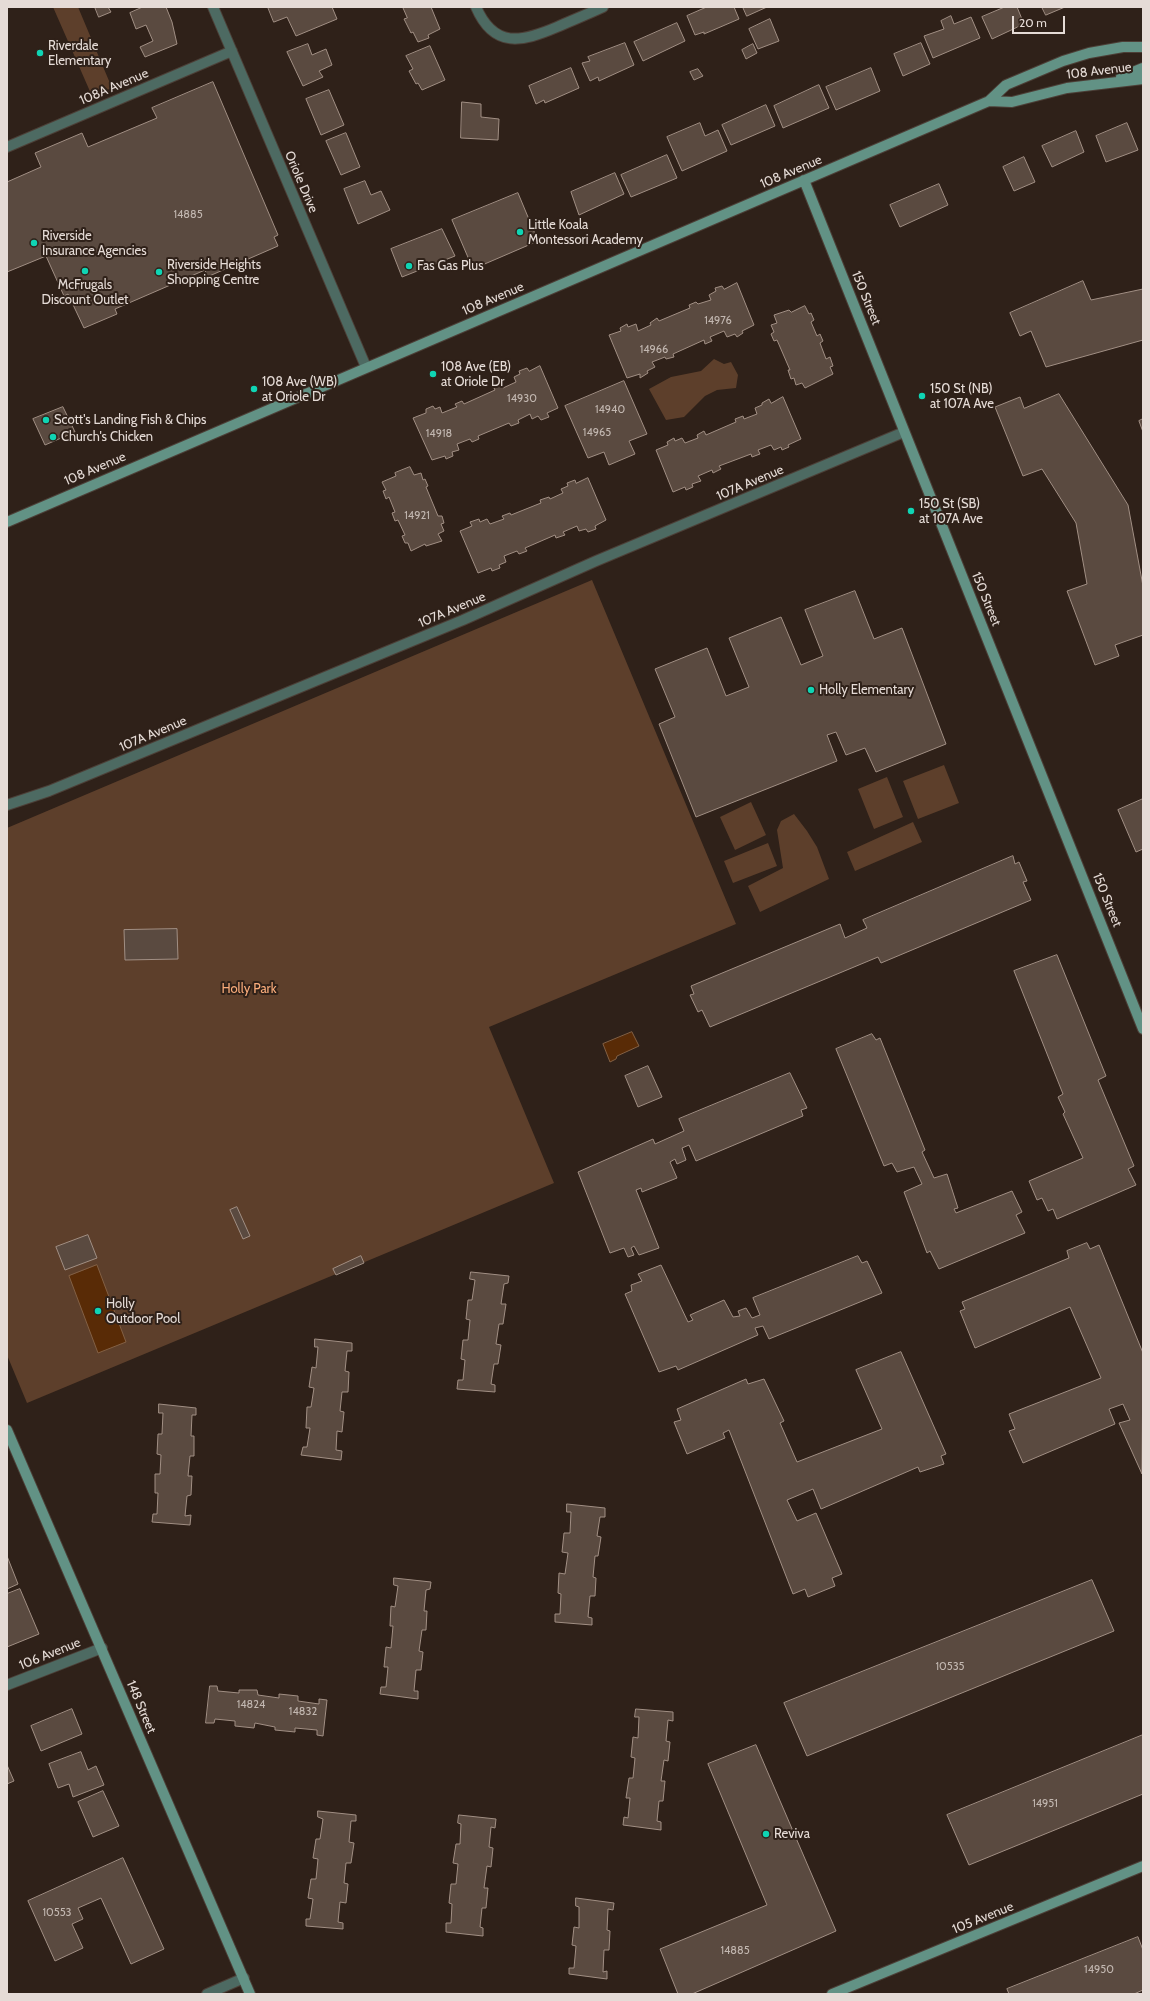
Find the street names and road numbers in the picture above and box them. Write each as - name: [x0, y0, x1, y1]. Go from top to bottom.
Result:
- street label: 108 Avenue: [1066, 59, 1132, 83]
- street label: 108A Avenue: [77, 65, 151, 109]
- street label: Oriole Drive: [281, 149, 321, 215]
- street label: 108 Avenue: [758, 152, 824, 192]
- street label: 150 Street: [848, 269, 884, 327]
- street label: 108 Avenue: [460, 279, 526, 319]
- street label: 108 Avenue: [62, 449, 128, 489]
- street label: 107A Avenue: [714, 462, 786, 504]
- street label: 150 Street: [968, 570, 1004, 628]
- street label: 107A Avenue: [416, 589, 488, 631]
- street label: 107A Avenue: [117, 713, 189, 755]
- street label: 150 Street: [1089, 871, 1125, 929]
- street label: 106 Avenue: [17, 1635, 83, 1673]
- street label: 148 Street: [123, 1678, 159, 1736]
- street label: 105 Avenue: [950, 1899, 1016, 1937]

